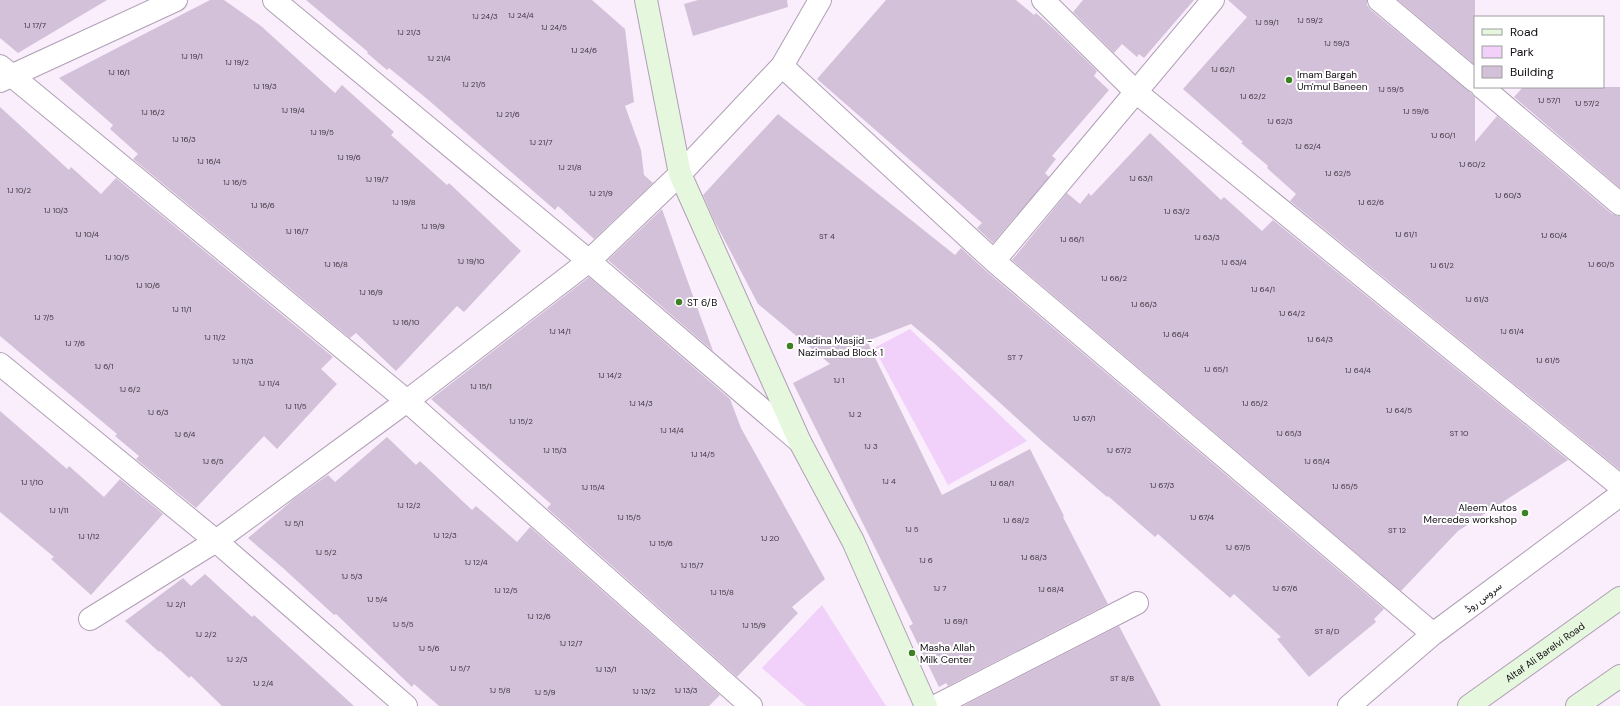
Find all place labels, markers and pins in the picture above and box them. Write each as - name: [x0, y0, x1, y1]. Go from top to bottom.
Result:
- place label: Imam Bargah Um'mul Baneen: [1297, 68, 1368, 93]
- marker: Imam Bargah Um'mul Baneen: [1284, 75, 1294, 85]
- place label: ST 6/B: [687, 296, 717, 309]
- marker: ST 6/B: [674, 297, 684, 307]
- place label: Madina Masjid - Nazimabad Block 1: [798, 334, 883, 359]
- marker: Madina Masjid - Nazimabad Block 1: [785, 341, 795, 351]
- place label: Aleem Autos Mercedes workshop: [1424, 501, 1517, 526]
- marker: Aleem Autos Mercedes workshop: [1520, 508, 1530, 518]
- place label: Masha Allah Milk Center: [920, 641, 975, 666]
- marker: Masha Allah Milk Center: [907, 648, 917, 658]

